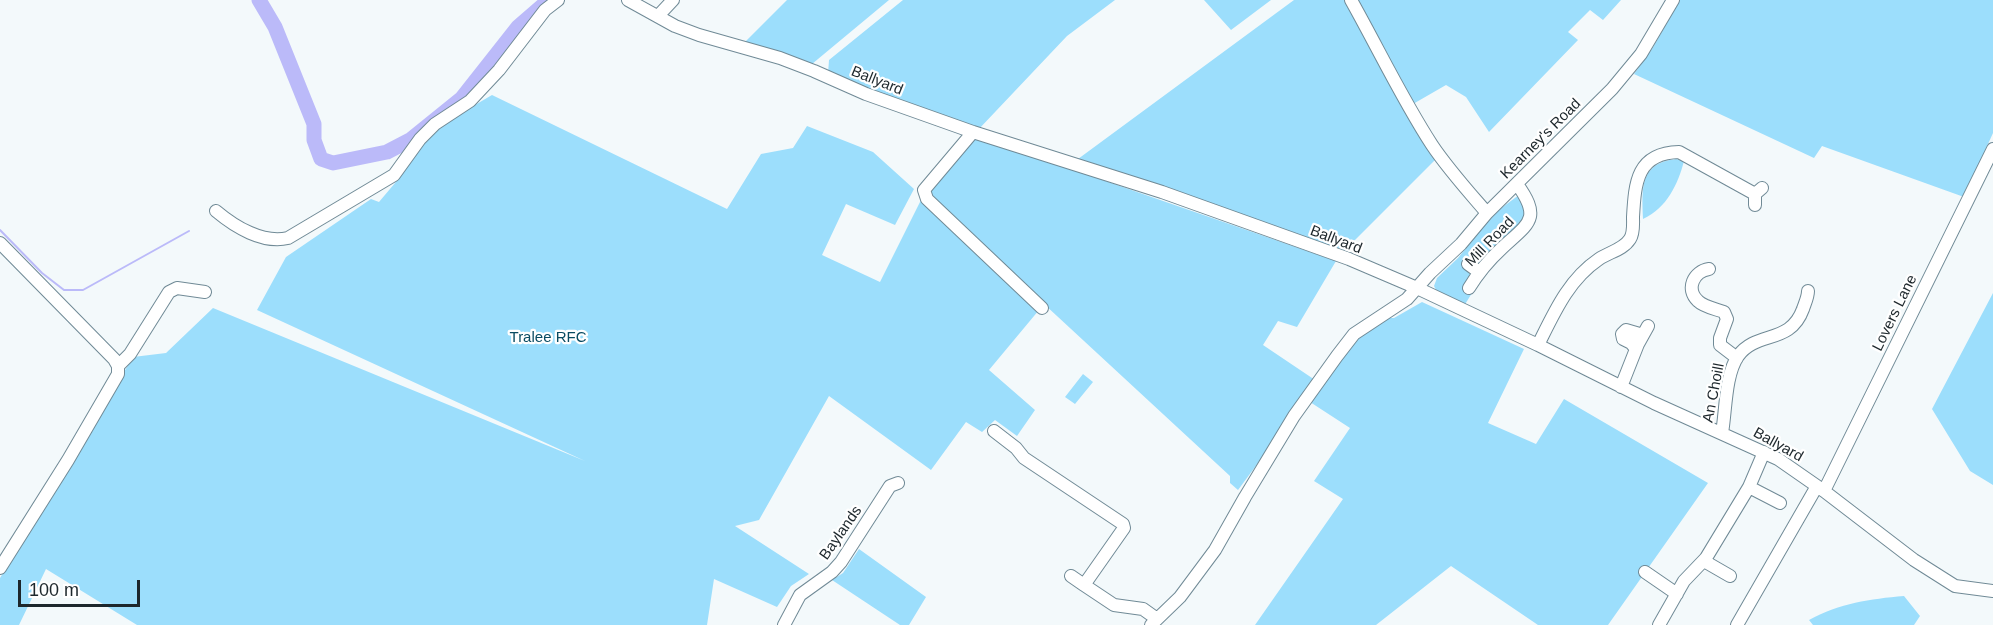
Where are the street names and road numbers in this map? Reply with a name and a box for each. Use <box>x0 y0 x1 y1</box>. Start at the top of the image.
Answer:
street label: Ballyard <box>849 63 905 99</box>
street label: Kearney's Road <box>1497 95 1585 183</box>
street label: Mill Road <box>1462 213 1518 271</box>
street label: Ballyard <box>1307 222 1365 258</box>
street label: Lovers Lane <box>1869 272 1921 354</box>
street label: An Choill <box>1699 362 1729 424</box>
street label: Ballyard <box>1750 424 1806 466</box>
street label: Baylands <box>816 503 866 563</box>

